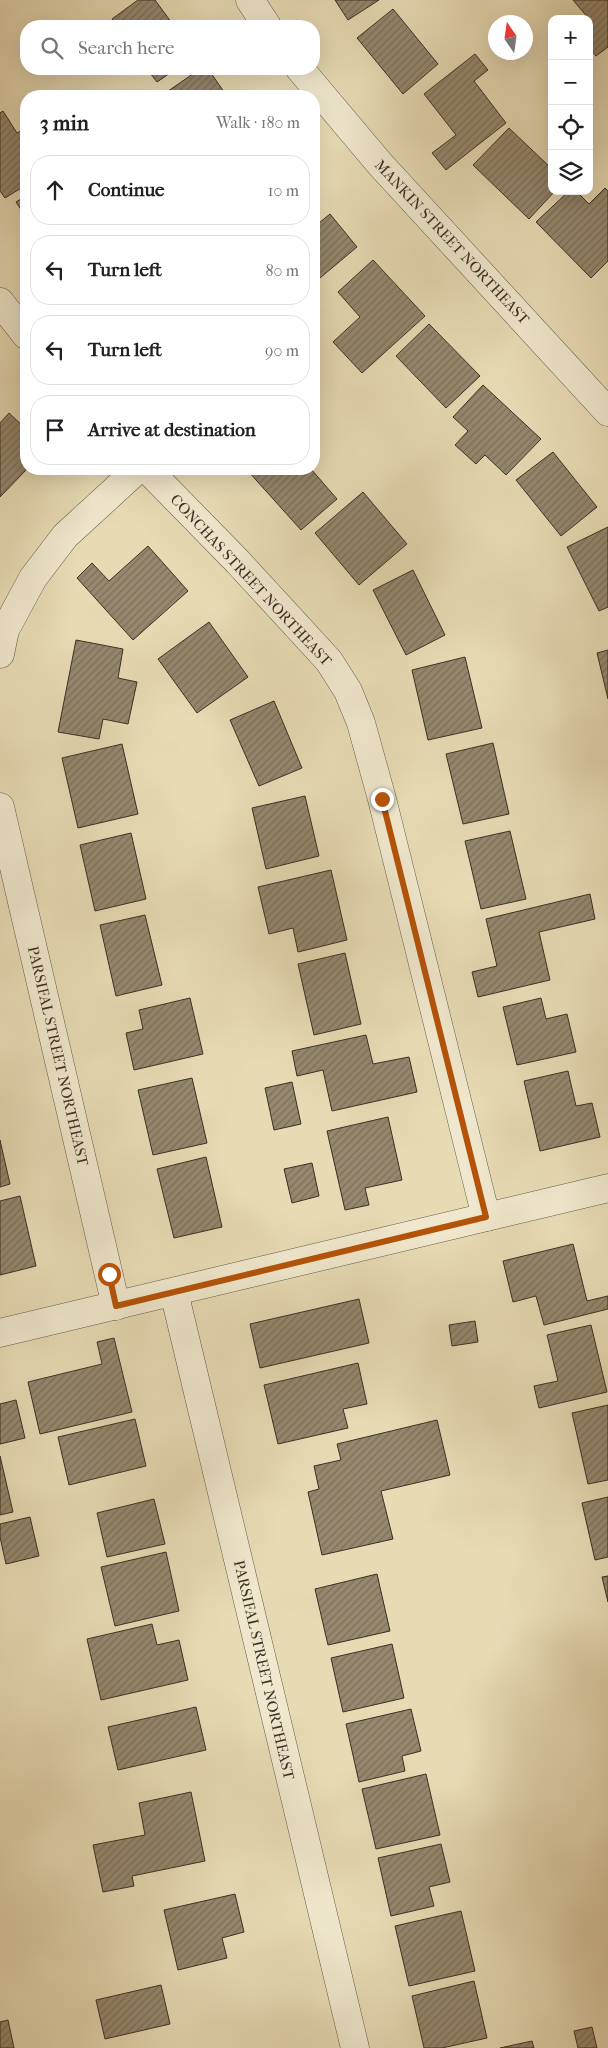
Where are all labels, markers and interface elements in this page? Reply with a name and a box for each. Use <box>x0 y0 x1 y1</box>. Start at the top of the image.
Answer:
north arrow <box>488 15 533 60</box>
map controls <box>548 15 593 195</box>
button: + <box>548 15 593 60</box>
search box <box>20 20 320 75</box>
icon: search <box>38 34 66 62</box>
text: Search here <box>78 37 174 59</box>
button: − <box>548 60 593 105</box>
button: locate <box>548 105 593 150</box>
text: 3 min <box>40 111 89 135</box>
text: Walk · 180 m <box>216 113 300 132</box>
button: layers <box>548 150 593 195</box>
street label: MANKIN STREET NORTHEAST <box>371 156 534 329</box>
icon: ahead <box>41 176 69 204</box>
text: Continue <box>88 179 164 201</box>
text: 10 m <box>268 181 299 200</box>
icon: left <box>41 256 69 284</box>
text: Turn left <box>88 259 162 281</box>
text: 80 m <box>265 261 299 280</box>
icon: left <box>41 336 69 364</box>
text: Turn left <box>88 339 162 361</box>
text: 90 m <box>265 341 299 360</box>
icon: arrive <box>41 416 69 444</box>
text: Arrive at destination <box>88 419 256 441</box>
street label: CONCHAS STREET NORTHEAST <box>167 490 336 670</box>
route end <box>371 788 394 811</box>
street label: PARSIFAL STREET NORTHEAST <box>24 944 92 1168</box>
route start <box>98 1263 121 1286</box>
street label: PARSIFAL STREET NORTHEAST <box>230 1558 298 1782</box>

